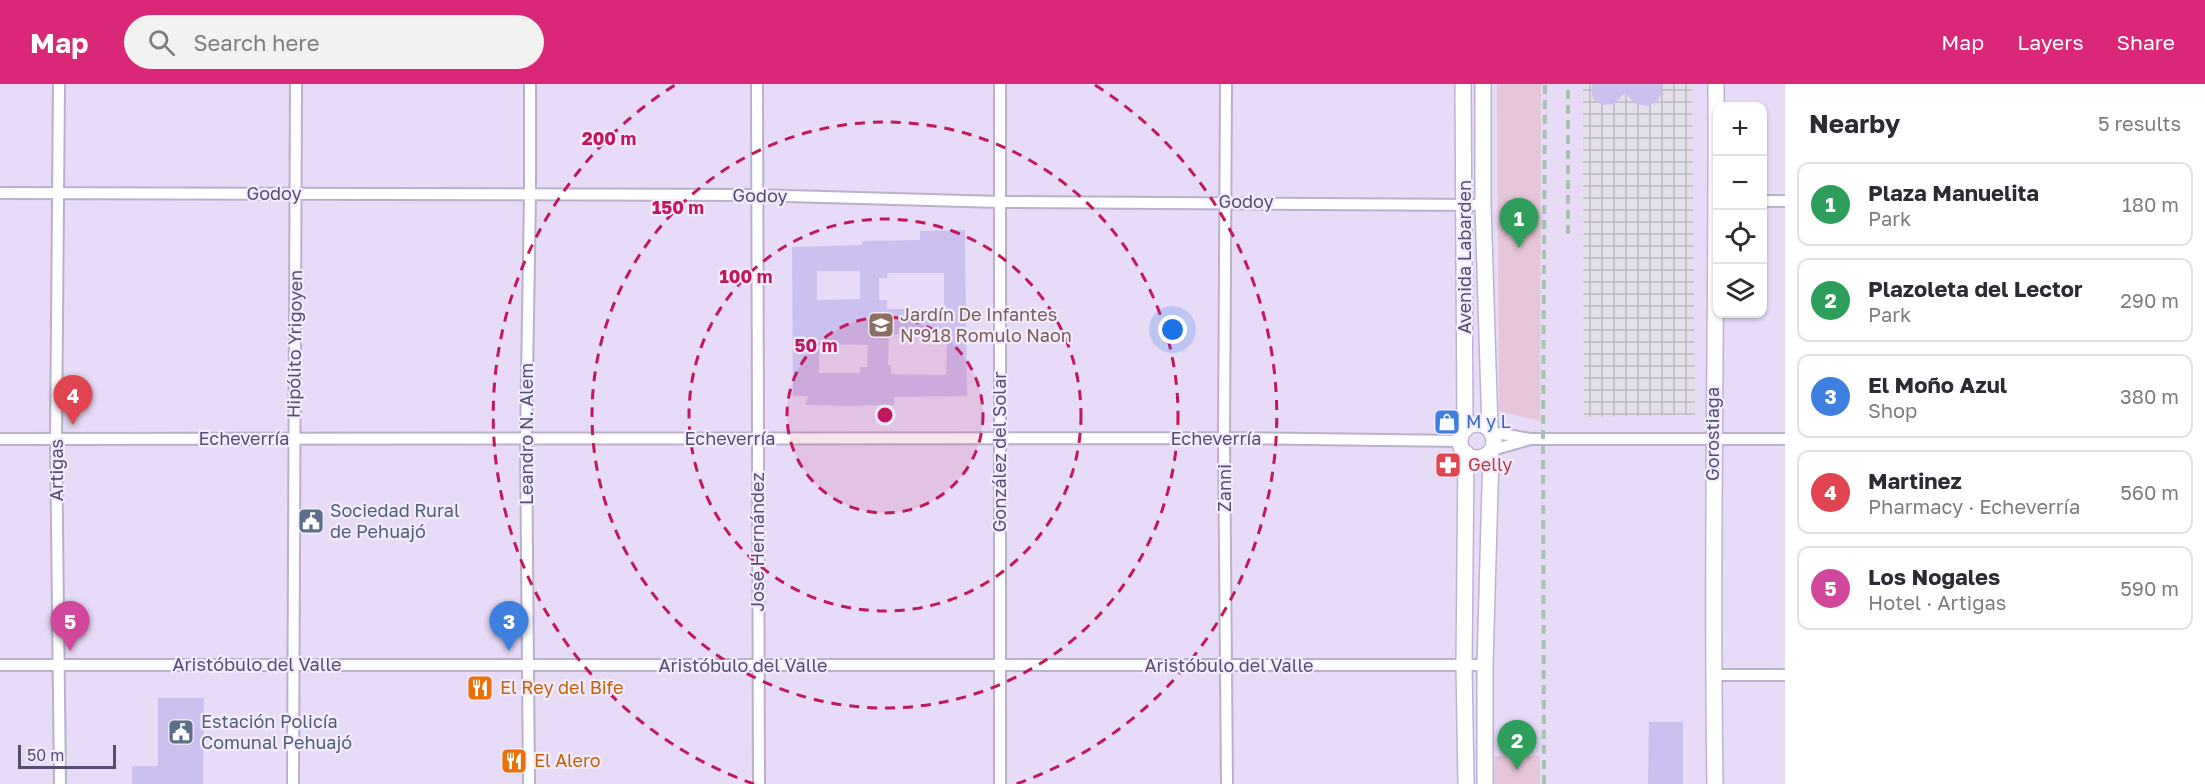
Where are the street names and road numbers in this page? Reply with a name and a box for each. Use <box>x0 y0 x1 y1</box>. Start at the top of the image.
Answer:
street label: Avenida Labarden <box>1453 180 1475 334</box>
street label: Godoy <box>246 182 302 204</box>
street label: Godoy <box>732 184 788 206</box>
street label: Godoy <box>1218 190 1274 212</box>
street label: Hipólito Yrigoyen <box>282 270 306 418</box>
street label: Leandro N. Alem <box>515 363 537 505</box>
street label: González del Solar <box>988 372 1010 532</box>
street label: Gorostiaga <box>1701 387 1723 481</box>
street label: Echeverría <box>199 427 289 449</box>
street label: Echeverría <box>685 427 775 449</box>
street label: Echeverría <box>1171 427 1261 449</box>
street label: Artigas <box>45 439 67 501</box>
street label: Zanni <box>1213 464 1235 512</box>
street label: José Hernández <box>746 472 768 612</box>
street label: Aristóbulo del Valle <box>173 653 341 675</box>
street label: Aristóbulo del Valle <box>659 654 827 676</box>
street label: Aristóbulo del Valle <box>1145 654 1313 676</box>

